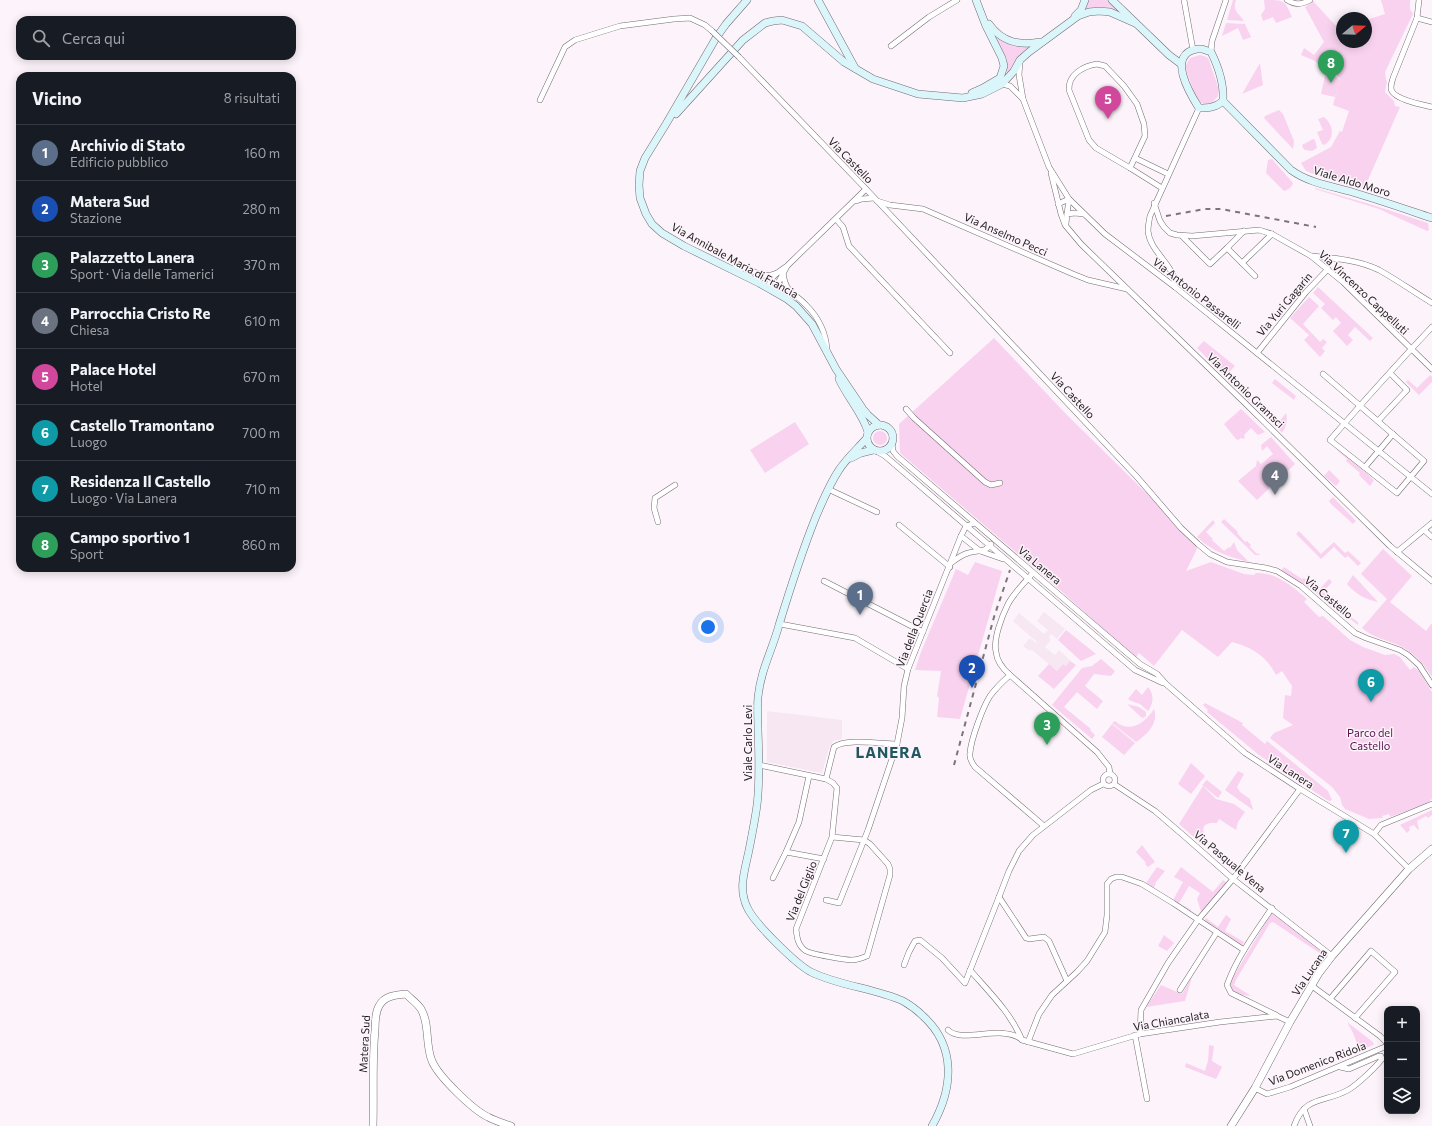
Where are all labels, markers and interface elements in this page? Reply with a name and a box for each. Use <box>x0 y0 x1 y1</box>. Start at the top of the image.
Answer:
north arrow <box>1336 12 1372 48</box>
search box <box>16 16 296 60</box>
icon: search <box>30 27 52 49</box>
text: Cerca qui <box>62 29 125 47</box>
pin: 8 <box>1318 50 1344 83</box>
pin: 5 <box>1095 86 1121 119</box>
text: Vicino <box>32 88 82 109</box>
text: 8 risultati <box>224 90 280 106</box>
street label: Via Castello <box>826 134 876 186</box>
text: Archivio di Stato <box>70 136 185 154</box>
text: 1 <box>42 145 48 161</box>
text: 160 m <box>244 145 280 161</box>
text: Edificio pubblico <box>70 154 168 170</box>
street label: Viale Aldo Moro <box>1312 163 1393 199</box>
text: Matera Sud <box>70 192 150 210</box>
text: 2 <box>41 201 49 217</box>
text: 280 m <box>243 201 280 217</box>
text: Stazione <box>70 210 122 226</box>
street label: Via Anselmo Pecci <box>962 210 1050 258</box>
street label: Via Annibale Maria di Francia <box>669 220 801 300</box>
street label: Via Vincenzo Cappelluti <box>1316 247 1412 337</box>
text: Palazzetto Lanera <box>70 248 194 266</box>
street label: Via Antonio Passarelli <box>1151 255 1244 331</box>
text: 3 <box>41 257 49 273</box>
text: 370 m <box>243 257 280 273</box>
text: Sport · Via delle Tamerici <box>70 266 214 282</box>
street label: Via Yuri Gagarin <box>1254 269 1314 339</box>
text: Parrocchia Cristo Re <box>70 304 210 322</box>
text: 4 <box>41 313 49 329</box>
text: 610 m <box>244 313 280 329</box>
text: Chiesa <box>70 322 109 338</box>
street label: Via Antonio Gramsci <box>1205 350 1287 430</box>
text: Palace Hotel <box>70 360 156 378</box>
text: 5 <box>41 369 49 385</box>
text: 670 m <box>243 369 280 385</box>
street label: Via Castello <box>1048 369 1098 421</box>
text: Hotel <box>70 378 103 394</box>
text: Castello Tramontano <box>70 416 215 434</box>
text: 6 <box>41 425 49 441</box>
text: 700 m <box>242 425 280 441</box>
text: Luogo <box>70 434 107 450</box>
pin: 4 <box>1262 462 1288 495</box>
text: Residenza Il Castello <box>70 472 211 490</box>
text: 7 <box>41 481 49 497</box>
text: 710 m <box>245 481 280 497</box>
text: Luogo · Via Lanera <box>70 490 177 506</box>
text: Campo sportivo 1 <box>70 528 190 546</box>
text: 8 <box>41 537 49 553</box>
text: 860 m <box>242 537 280 553</box>
street label: Via Lanera <box>1016 543 1064 587</box>
text: Sport <box>70 546 104 562</box>
street label: Via Castello <box>1302 573 1356 621</box>
pin: 1 <box>847 582 873 615</box>
street label: Via della Quercia <box>893 587 935 669</box>
your location <box>698 617 718 637</box>
pin: 2 <box>959 655 985 688</box>
pin: 6 <box>1358 669 1384 702</box>
street label: Viale Carlo Levi <box>741 705 754 781</box>
pin: 3 <box>1034 712 1060 745</box>
park label: Parco del Castello <box>1347 726 1393 752</box>
district label: LANERA <box>856 743 922 761</box>
street label: Via Lanera <box>1265 751 1317 791</box>
pin: 7 <box>1333 820 1359 853</box>
street label: Via Pasquale Vena <box>1192 827 1268 895</box>
street label: Via del Giglio <box>783 858 819 923</box>
street label: Via Lucana <box>1289 946 1329 998</box>
map controls <box>1384 1006 1420 1114</box>
button: + <box>1384 1006 1420 1042</box>
street label: Via Chiancalata <box>1132 1007 1210 1033</box>
street label: Matera Sud <box>356 1015 372 1073</box>
street label: Via Domenico Ridola <box>1266 1038 1368 1088</box>
button: − <box>1384 1042 1420 1078</box>
button: layers <box>1384 1078 1420 1114</box>

